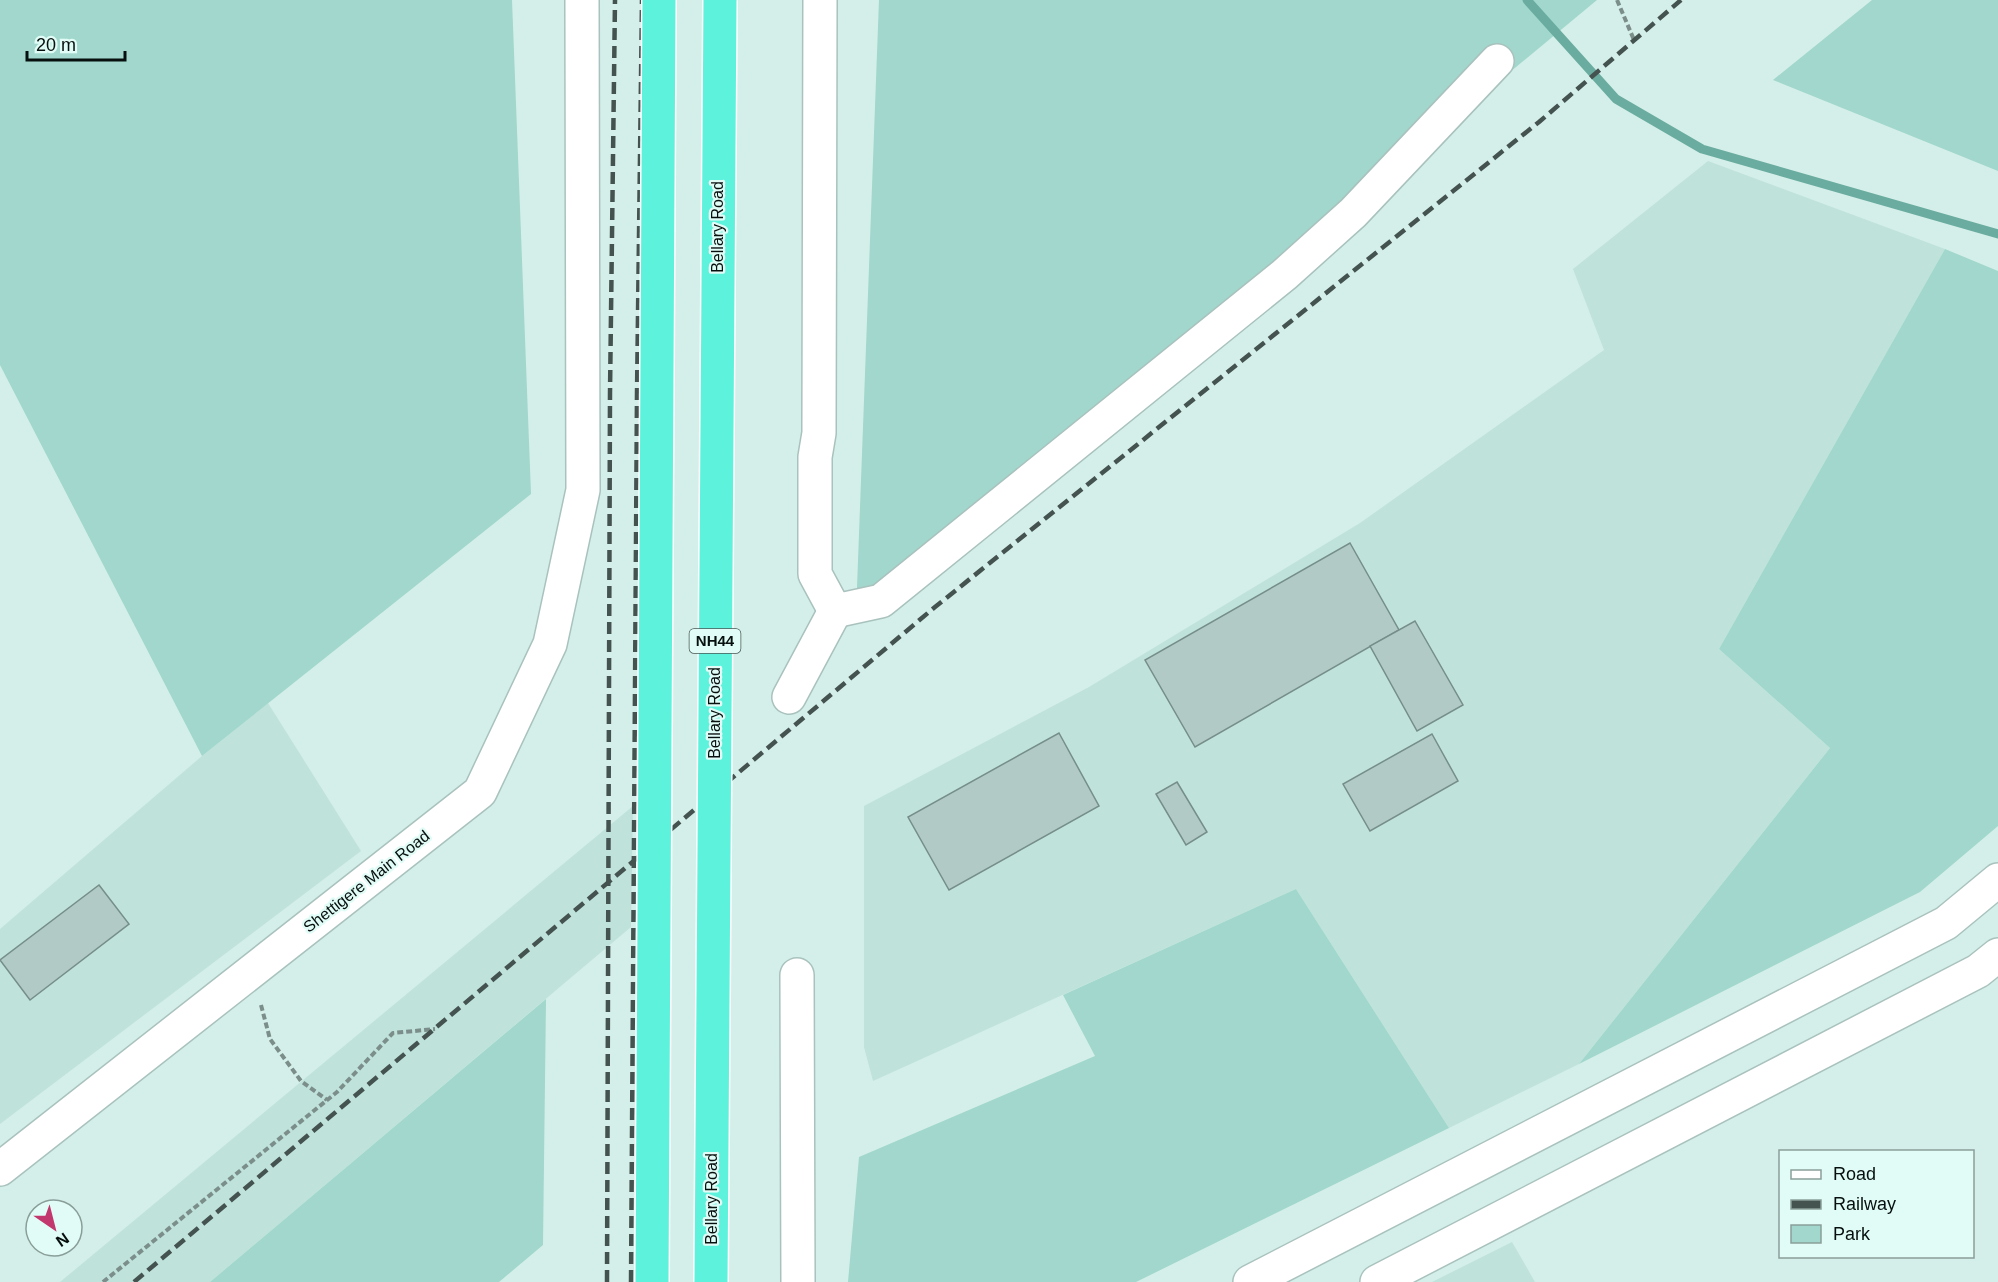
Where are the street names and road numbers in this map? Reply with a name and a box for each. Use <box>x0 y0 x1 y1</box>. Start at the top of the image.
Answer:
street label: Bellary Road <box>709 181 726 273</box>
road number: NH44 <box>690 629 740 653</box>
street label: Bellary Road <box>706 667 723 759</box>
street label: Shettigere Main Road <box>300 827 433 936</box>
street label: Bellary Road <box>703 1153 720 1245</box>

